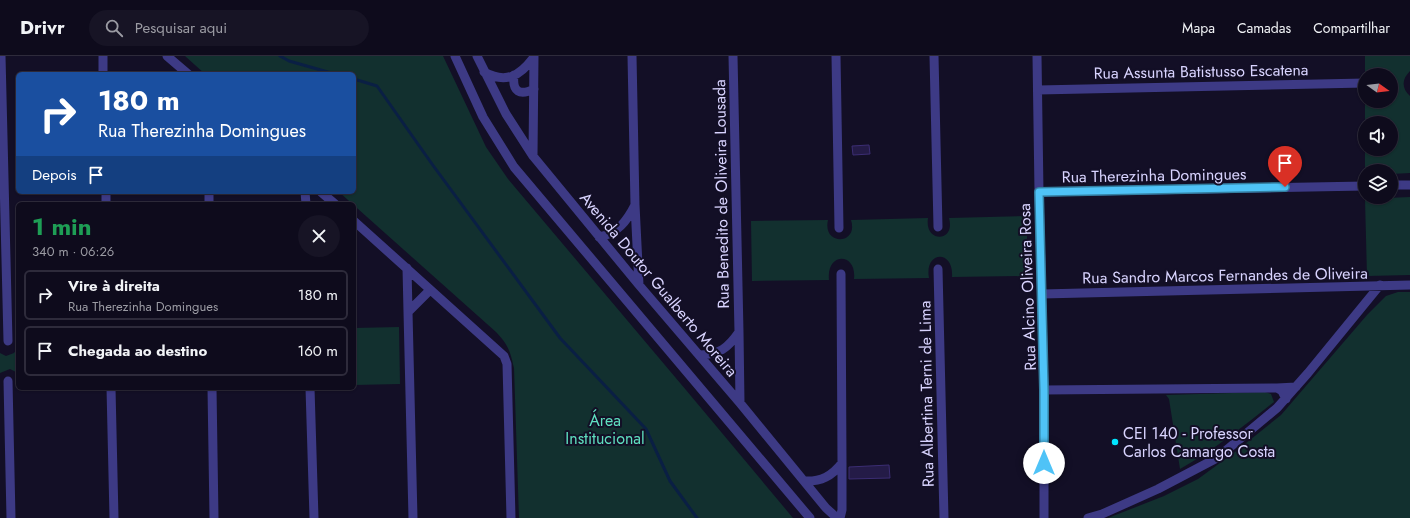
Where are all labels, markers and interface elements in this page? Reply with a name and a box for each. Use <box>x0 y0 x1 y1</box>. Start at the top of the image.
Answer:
search box <box>89 10 369 46</box>
text: Drivr <box>20 14 65 41</box>
icon: search <box>103 17 125 39</box>
text: Pesquisar aqui <box>135 17 227 39</box>
text: Mapa <box>1182 18 1215 38</box>
text: Camadas <box>1237 18 1291 38</box>
text: Compartilhar <box>1313 18 1390 38</box>
street label: Rua Assunta Batistusso Escatena <box>1093 58 1309 85</box>
north arrow <box>1358 68 1398 108</box>
map controls <box>1358 68 1398 204</box>
street label: Rua Benedito de Oliveira Lousada <box>708 79 735 309</box>
text: 180 m <box>98 80 180 121</box>
icon: right <box>32 88 84 140</box>
button: sound <box>1358 116 1398 156</box>
text: Rua Therezinha Domingues <box>98 118 306 144</box>
pin <box>1268 146 1302 187</box>
icon: arrive <box>1274 152 1296 174</box>
street label: Rua Therezinha Domingues <box>1061 162 1247 189</box>
text: Depois <box>32 164 77 186</box>
icon: arrive <box>85 164 107 186</box>
button: layers <box>1358 164 1398 204</box>
street label: Avenida Doutor Gualberto Moreira <box>574 187 743 382</box>
street label: Rua Alcino Oliveira Rosa <box>1013 203 1042 371</box>
text: 1 min <box>32 209 92 244</box>
button: close <box>298 215 340 257</box>
text: 340 m · 06:26 <box>32 242 114 261</box>
street label: Rua Sandro Marcos Fernandes de Oliveira <box>1082 262 1368 289</box>
text: Vire à direita <box>68 275 160 297</box>
icon: right <box>34 284 56 306</box>
text: 180 m <box>298 284 338 306</box>
text: Rua Therezinha Domingues <box>68 297 218 316</box>
street label: Rua Albertina Terni de Lima <box>913 301 940 487</box>
icon: arrive <box>34 340 56 362</box>
text: Chegada ao destino <box>68 340 207 362</box>
text: 160 m <box>297 340 338 362</box>
park label: Área Institucional <box>565 409 645 450</box>
place label: CEI 140 - Professor Carlos Camargo Costa <box>1123 422 1275 463</box>
marker: CEI 140 - Professor Carlos Camargo Costa <box>1110 437 1120 447</box>
position arrow <box>1023 442 1065 484</box>

